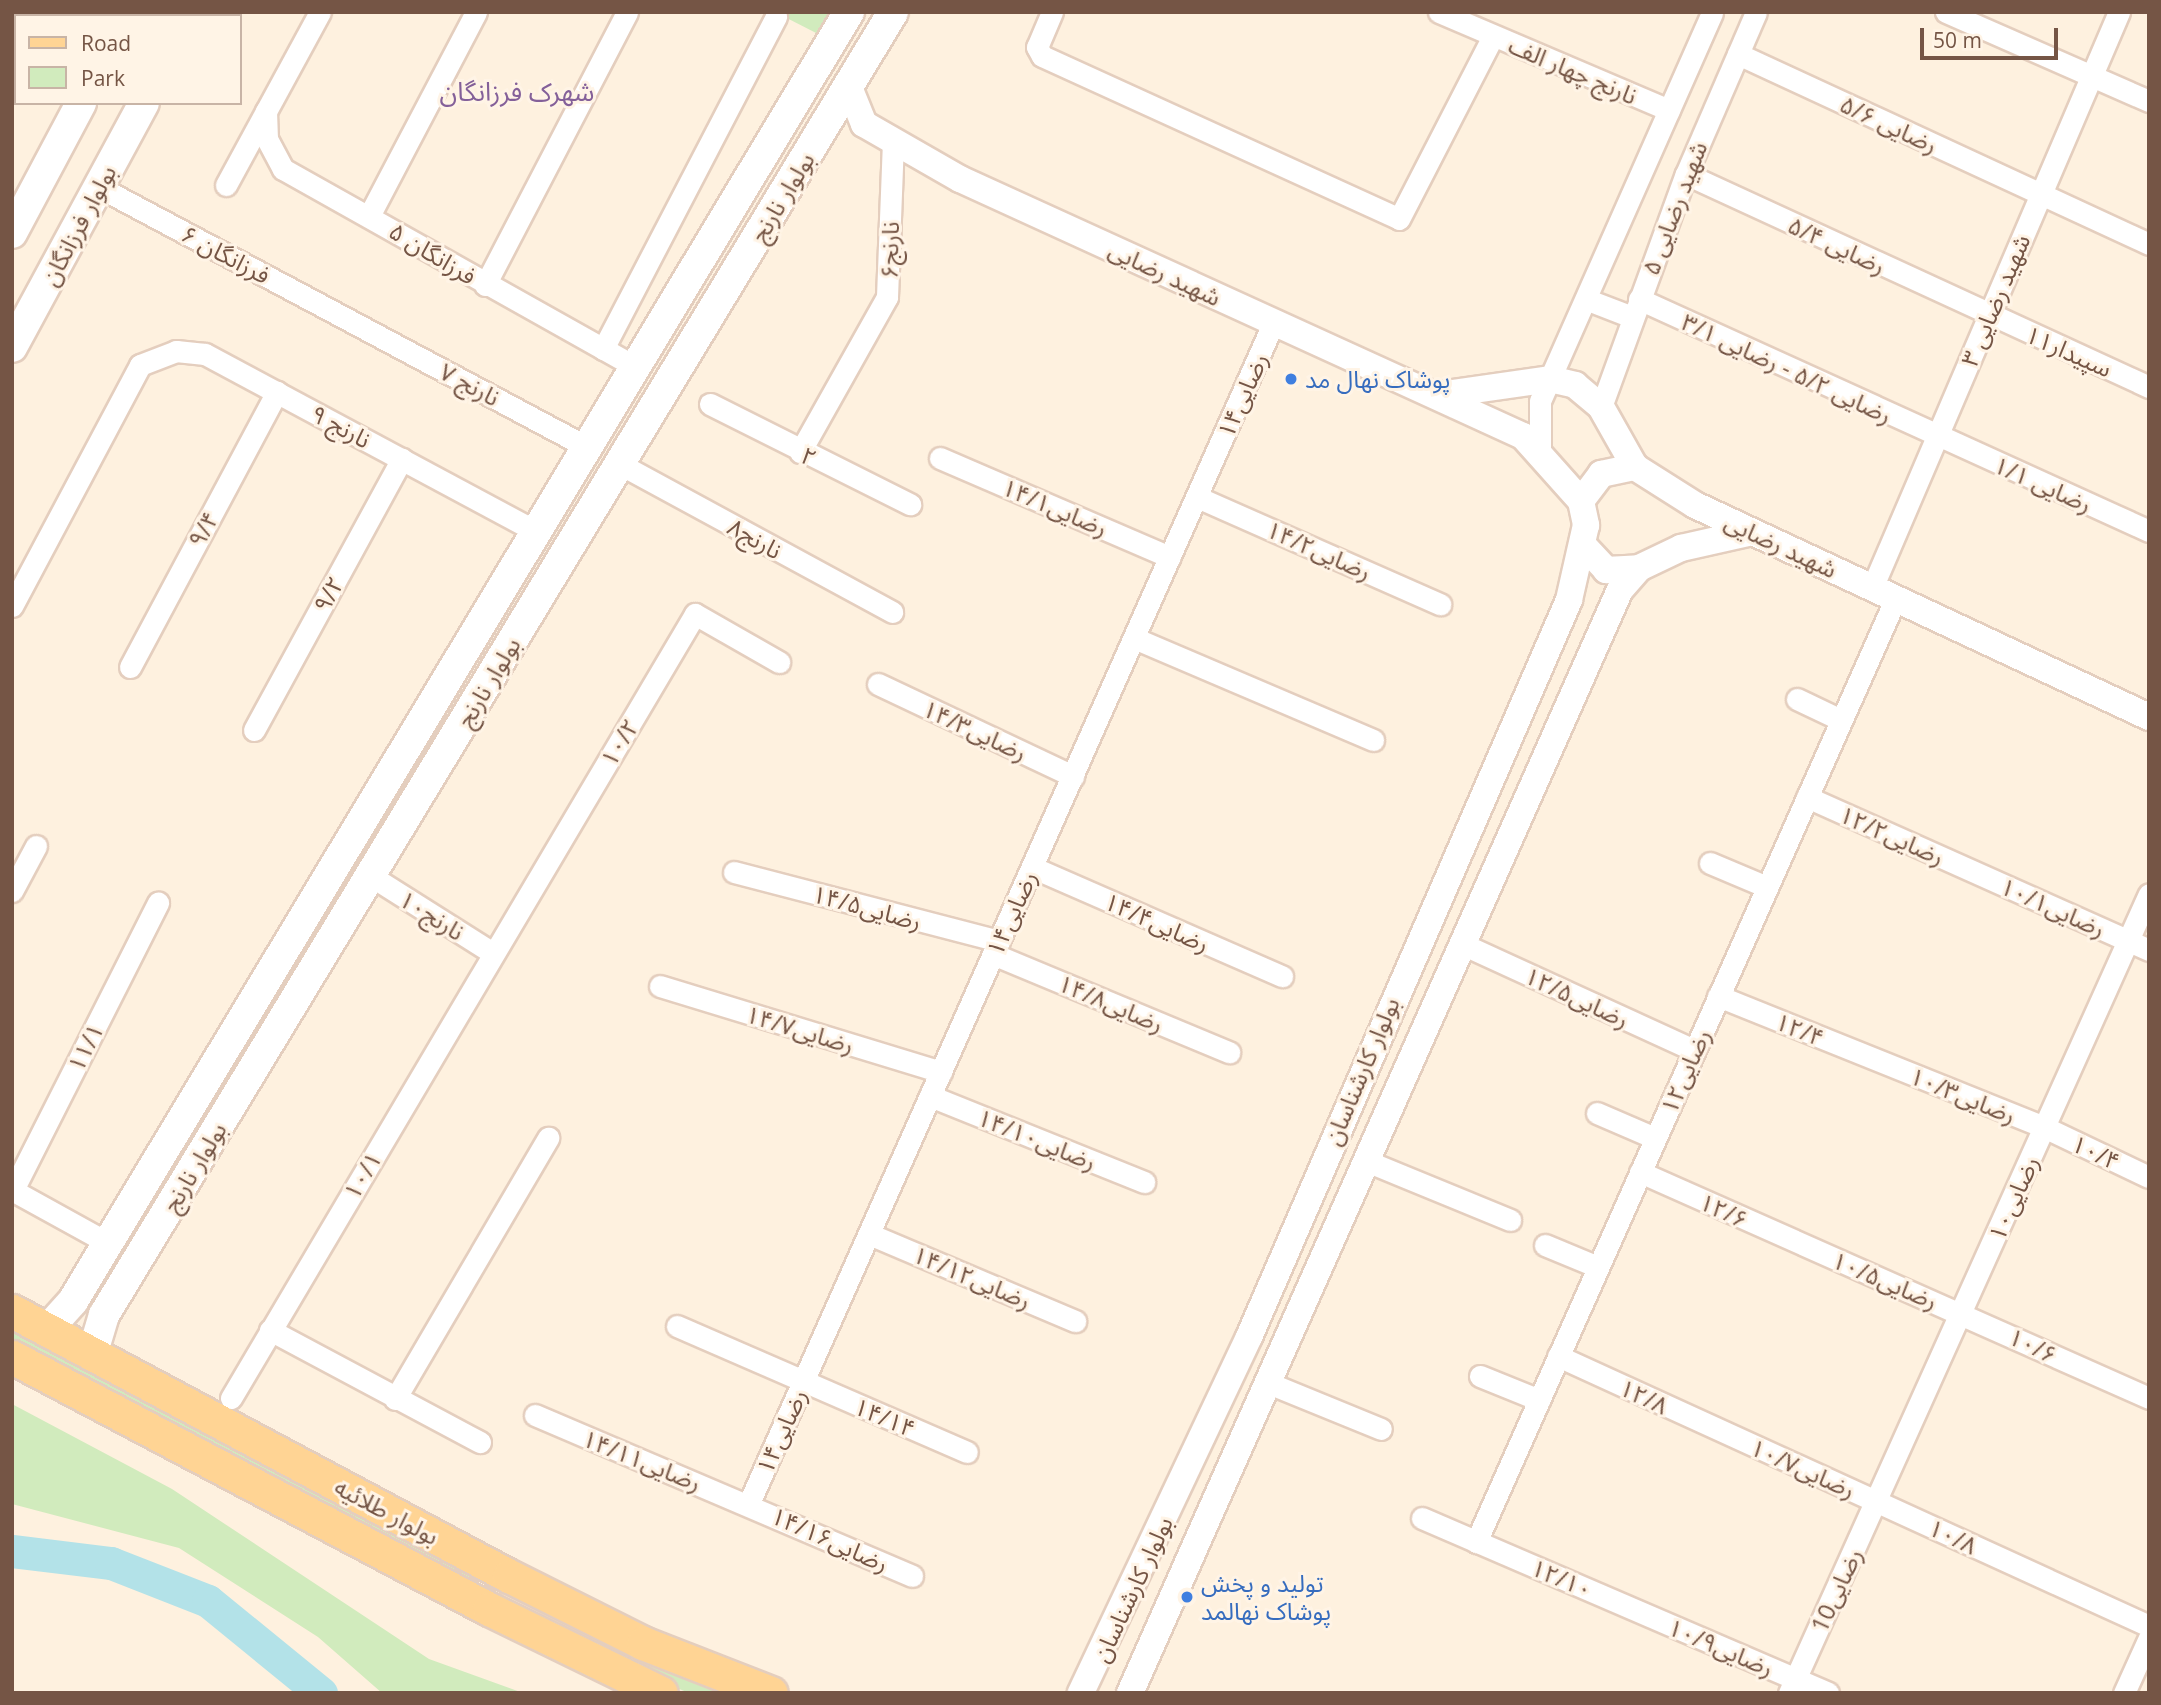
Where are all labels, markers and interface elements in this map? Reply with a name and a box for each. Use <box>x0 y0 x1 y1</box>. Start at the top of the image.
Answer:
legend <box>14 14 242 105</box>
scale bar <box>1923 14 2061 58</box>
text: 50 m <box>1933 26 1982 54</box>
text: Road <box>81 29 131 57</box>
street label: نارنج چهار الف <box>1505 30 1641 110</box>
text: Park <box>81 64 125 92</box>
district label: شهرک فرزانگان <box>440 76 594 108</box>
street label: رضایی ۵/۶ <box>1836 89 1942 159</box>
street label: شهید رضایی ۵ <box>1635 137 1713 279</box>
street label: بولوار نارنج <box>744 147 820 247</box>
street label: بولوار فرزانگان <box>34 160 122 290</box>
street label: رضایی ۵/۴ <box>1784 210 1890 280</box>
street label: فرزانگان ۵ <box>384 216 482 290</box>
street label: فرزانگان ۶ <box>177 219 275 289</box>
street label: نارنج۶ <box>874 221 904 279</box>
street label: شهید رضایی ۳ <box>1954 230 2036 370</box>
street label: شهید رضایی <box>1104 234 1226 312</box>
street label: رضایی ۵/۲ - رضایی ۳/۱ <box>1677 307 1897 429</box>
street label: سپیدار۱۱ <box>2021 319 2117 383</box>
street label: رضایی۱۴ <box>1211 348 1273 442</box>
street label: نارنج ۷ <box>435 356 505 412</box>
place label: پوشاک نهال مد <box>1305 365 1450 393</box>
marker: پوشاک نهال مد <box>1283 371 1299 387</box>
street label: نارنج ۹ <box>306 398 376 454</box>
street label: ۲ <box>797 440 821 472</box>
street label: رضایی ۱/۱ <box>1990 450 2096 518</box>
street label: ۱۴/۱رضایی <box>998 472 1112 542</box>
street label: ۹/۴ <box>182 506 224 552</box>
street label: شهید رضایی <box>1720 506 1842 584</box>
street label: نارنج۸ <box>723 512 787 564</box>
street label: رضایی۱۴/۲ <box>1262 514 1376 586</box>
street label: ۹/۲ <box>307 571 349 617</box>
street label: بولوار نارنج <box>450 632 526 732</box>
street label: رضایی۱۴/۳ <box>918 693 1032 767</box>
street label: ۱۰/۲ <box>594 713 644 771</box>
street label: رضایی۱۲/۲ <box>1835 799 1949 871</box>
street label: رضایی۱۴ <box>980 866 1042 960</box>
street label: رضایی۱۰/۱ <box>1996 871 2110 943</box>
street label: رضایی۱۴/۵ <box>809 879 925 935</box>
street label: نارنج۱۰ <box>394 884 470 946</box>
street label: رضایی۱۴/۴ <box>1100 886 1214 958</box>
street label: رضایی۱۲/۵ <box>1520 960 1634 1034</box>
street label: رضایی۱۴/۸ <box>1054 968 1168 1038</box>
street label: بولوار کارشناسان <box>1317 993 1405 1149</box>
street label: رضایی۱۴/۷ <box>742 999 858 1059</box>
street label: ۱۲/۴ <box>1771 1006 1829 1052</box>
street label: ۱۱/۱ <box>61 1018 109 1076</box>
street label: رضایی۱۲ <box>1654 1024 1716 1118</box>
street label: رضایی۱۰/۳ <box>1906 1061 2020 1129</box>
street label: رضایی۱۴/۱۰ <box>974 1102 1100 1176</box>
street label: بولوار نارنج <box>156 1117 232 1217</box>
street label: ۱۰/۴ <box>2067 1128 2125 1176</box>
street label: ۱۰/۱ <box>337 1146 387 1204</box>
street label: رضایی۱۰ <box>1982 1151 2044 1245</box>
street label: ۱۲/۶ <box>1695 1187 1753 1233</box>
street label: رضایی۱۴/۱۲ <box>909 1239 1035 1315</box>
street label: رضایی۱۰/۵ <box>1828 1245 1942 1315</box>
street label: ۱۰/۶ <box>2004 1321 2062 1369</box>
street label: ۱۲/۸ <box>1615 1372 1673 1420</box>
street label: رضایی۱۴ <box>750 1384 812 1478</box>
street label: ۱۴/۱۴ <box>850 1391 920 1443</box>
street label: رضایی۱۴/۱۱ <box>579 1423 705 1497</box>
street label: رضایی۱۰/۷ <box>1746 1432 1860 1504</box>
street label: بولوار طلائیه <box>330 1472 444 1550</box>
street label: رضایی۱۴/۱۶ <box>767 1500 893 1578</box>
street label: بولوار کارشناسان <box>1086 1512 1178 1666</box>
street label: ۱۰/۸ <box>1924 1512 1982 1560</box>
street label: رضایی10 <box>1804 1544 1868 1636</box>
street label: ۱۲/۱۰ <box>1527 1552 1597 1604</box>
place label: تولید و پخش پوشاک نهالمد <box>1201 1569 1331 1625</box>
marker: تولید و پخش پوشاک نهالمد <box>1179 1589 1195 1605</box>
street label: رضایی۱۰/۹ <box>1664 1612 1778 1682</box>

